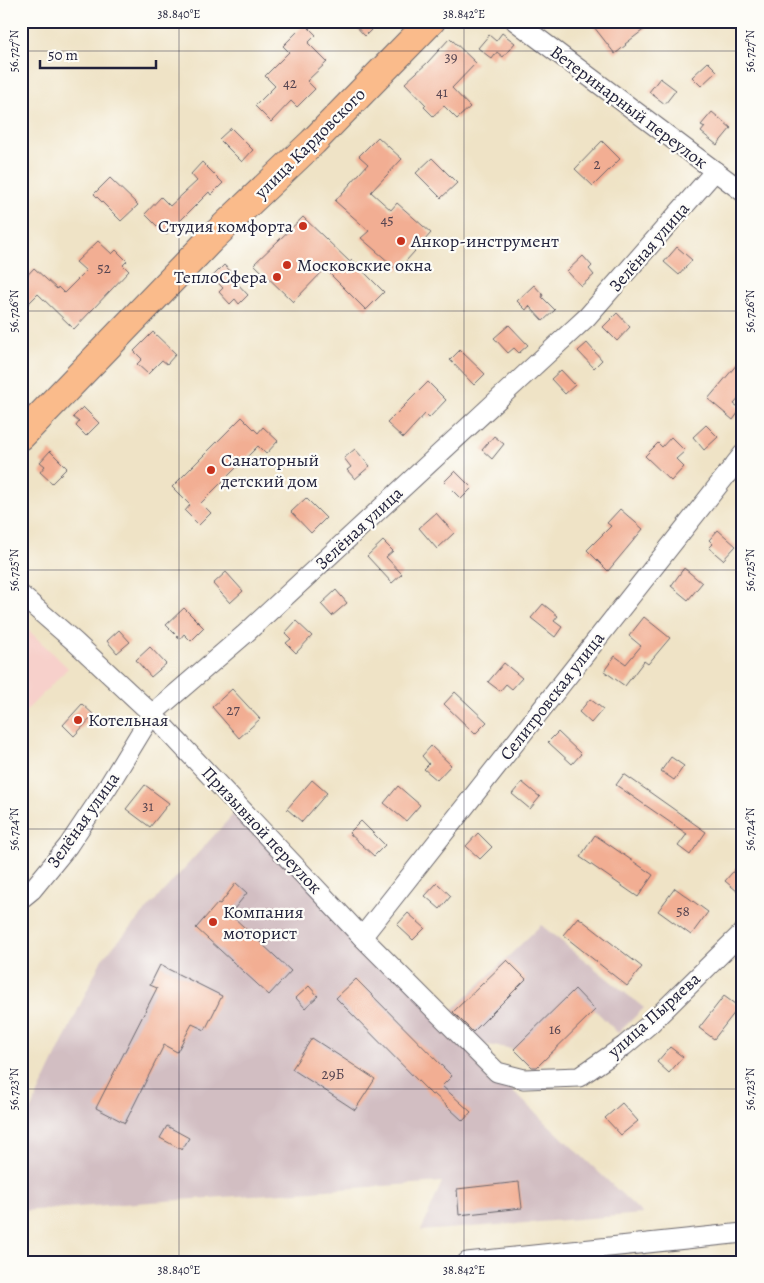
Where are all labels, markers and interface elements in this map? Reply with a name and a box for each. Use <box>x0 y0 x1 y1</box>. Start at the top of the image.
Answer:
text: 38.840°E <box>158 6 200 22</box>
text: 38.842°E <box>443 6 485 22</box>
text: 56.727°N <box>6 29 22 72</box>
text: 56.727°N <box>742 29 758 72</box>
scale bar <box>40 38 156 70</box>
street label: Ветеринарный переулок <box>545 40 713 174</box>
text: 50 m <box>48 45 78 65</box>
house number: 39 <box>444 47 458 67</box>
house number: 42 <box>283 73 297 93</box>
street label: улица Кардовского <box>249 82 371 204</box>
house number: 41 <box>436 82 448 102</box>
house number: 2 <box>593 154 601 174</box>
street label: Зелёная улица <box>603 196 695 297</box>
house number: 45 <box>380 210 394 230</box>
place label: Студия комфорта <box>158 214 294 238</box>
marker: Студия комфорта <box>297 220 309 232</box>
place label: Анкор-инструмент <box>410 229 559 253</box>
marker: Анкор-инструмент <box>395 235 407 247</box>
place label: Московские окна <box>297 253 433 277</box>
house number: 52 <box>97 258 111 278</box>
marker: Московские окна <box>281 259 293 271</box>
place label: ТеплоСфера <box>174 265 268 289</box>
marker: ТеплоСфера <box>271 271 283 283</box>
text: 56.726°N <box>6 289 22 332</box>
text: 56.726°N <box>742 289 758 332</box>
place label: Санаторный детский дом <box>220 448 319 493</box>
marker: Санаторный детский дом <box>205 464 217 476</box>
street label: Зелёная улица <box>310 481 409 575</box>
text: 56.725°N <box>6 548 22 591</box>
text: 56.725°N <box>742 548 758 591</box>
street label: Селитровская улица <box>494 626 610 765</box>
house number: 27 <box>226 700 240 720</box>
place label: Котельная <box>88 708 169 732</box>
marker: Котельная <box>72 714 84 726</box>
street label: Призывной переулок <box>196 761 328 899</box>
street label: Зелёная улица <box>41 767 125 873</box>
house number: 31 <box>142 796 154 816</box>
text: 56.724°N <box>6 807 22 850</box>
text: 56.724°N <box>742 807 758 850</box>
place label: Компания моторист <box>223 900 303 945</box>
house number: 58 <box>676 901 690 921</box>
marker: Компания моторист <box>207 916 219 928</box>
street label: улица Пыряева <box>602 966 706 1064</box>
house number: 16 <box>549 1019 561 1039</box>
house number: 29Б <box>322 1064 345 1084</box>
text: 56.723°N <box>6 1067 22 1110</box>
text: 56.723°N <box>742 1067 758 1110</box>
text: 38.840°E <box>158 1262 200 1278</box>
text: 38.842°E <box>443 1262 485 1278</box>

